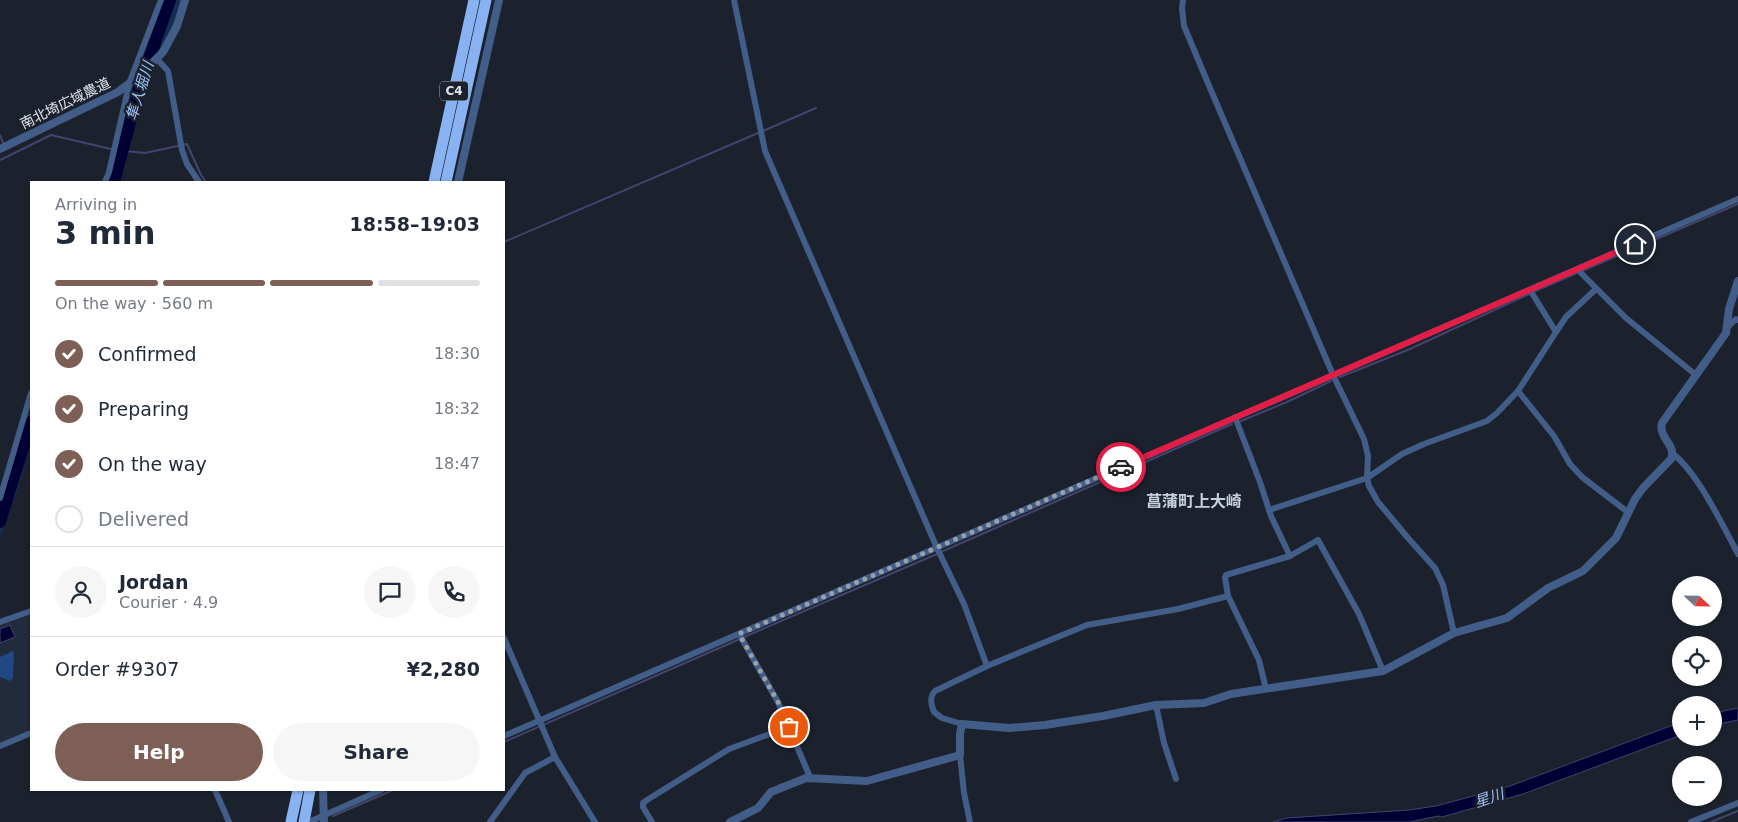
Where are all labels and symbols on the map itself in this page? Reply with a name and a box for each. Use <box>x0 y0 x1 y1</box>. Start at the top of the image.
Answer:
water label: 隼人堀川 <box>123 58 158 122</box>
street label: 南北埼広域農道 <box>17 74 113 132</box>
road number: C4 <box>440 82 468 100</box>
pin <box>1614 223 1656 265</box>
courier <box>1096 442 1146 492</box>
district label: 菖蒲町上大崎 <box>1146 492 1242 511</box>
north arrow <box>1672 576 1722 626</box>
pin <box>768 706 810 748</box>
water label: 星川 <box>1472 784 1508 811</box>

